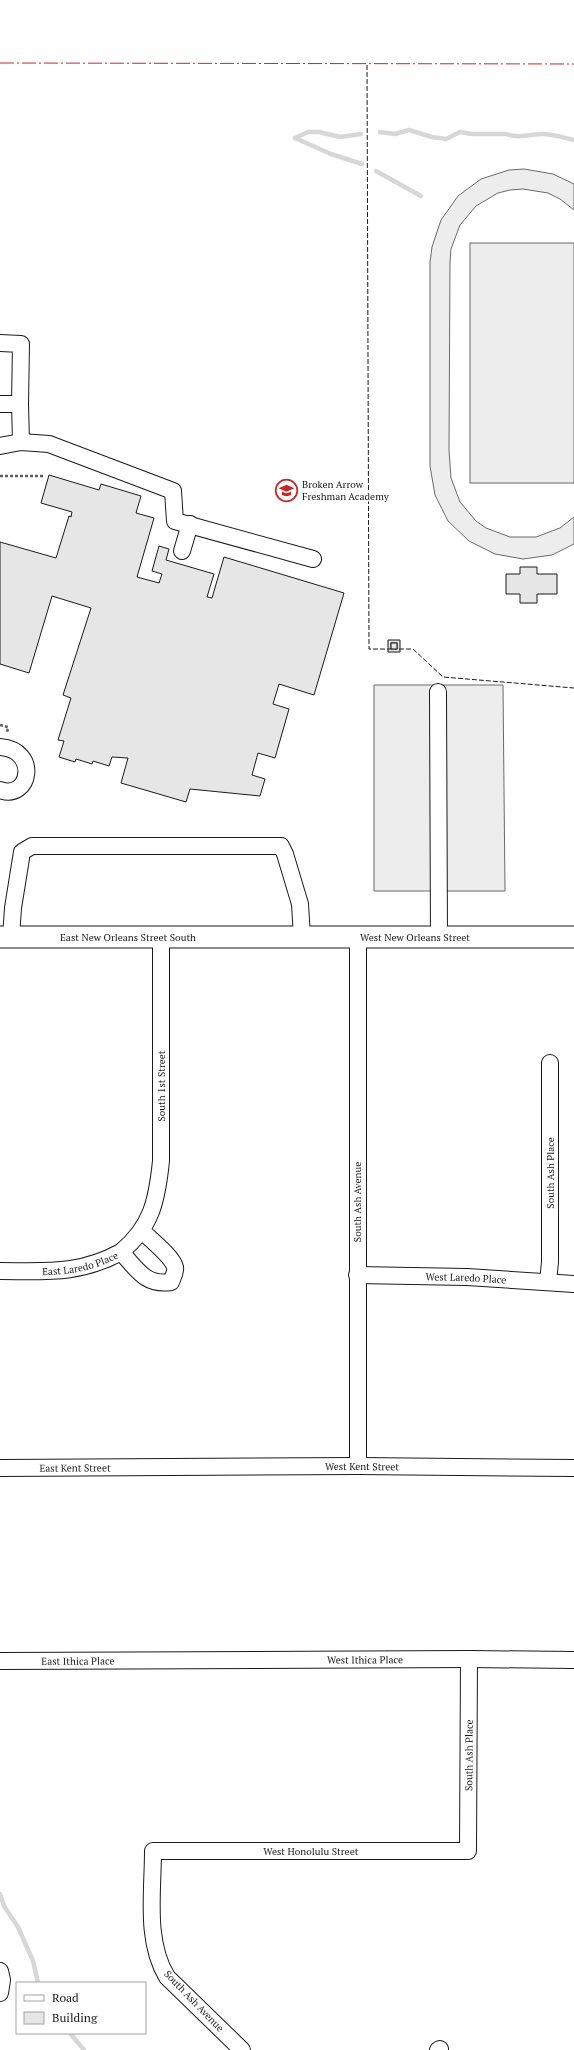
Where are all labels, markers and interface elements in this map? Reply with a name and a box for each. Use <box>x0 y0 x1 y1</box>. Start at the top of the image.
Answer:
school or university icon: Broken Arrow Freshman Academy <box>274 477 300 503</box>
place label: Broken Arrow Freshman Academy <box>302 478 390 503</box>
street label: East New Orleans Street South <box>60 931 196 944</box>
street label: West New Orleans Street <box>360 931 470 944</box>
street label: South 1st Street <box>155 1050 168 1122</box>
street label: South Ash Place <box>544 1137 557 1209</box>
street label: South Ash Avenue <box>351 1162 364 1242</box>
street label: East Laredo Place <box>42 1248 120 1278</box>
street label: West Laredo Place <box>425 1270 507 1286</box>
street label: West Kent Street <box>325 1459 399 1473</box>
street label: East Kent Street <box>39 1461 111 1474</box>
street label: West Ithica Place <box>327 1653 403 1666</box>
street label: East Ithica Place <box>41 1654 115 1667</box>
street label: South Ash Place <box>462 1719 475 1791</box>
street label: West Honolulu Street <box>263 1845 359 1858</box>
street label: South Ash Avenue <box>161 1968 227 2034</box>
legend <box>16 1982 146 2034</box>
text: Road <box>52 1990 79 2005</box>
text: Building <box>52 2010 98 2025</box>

